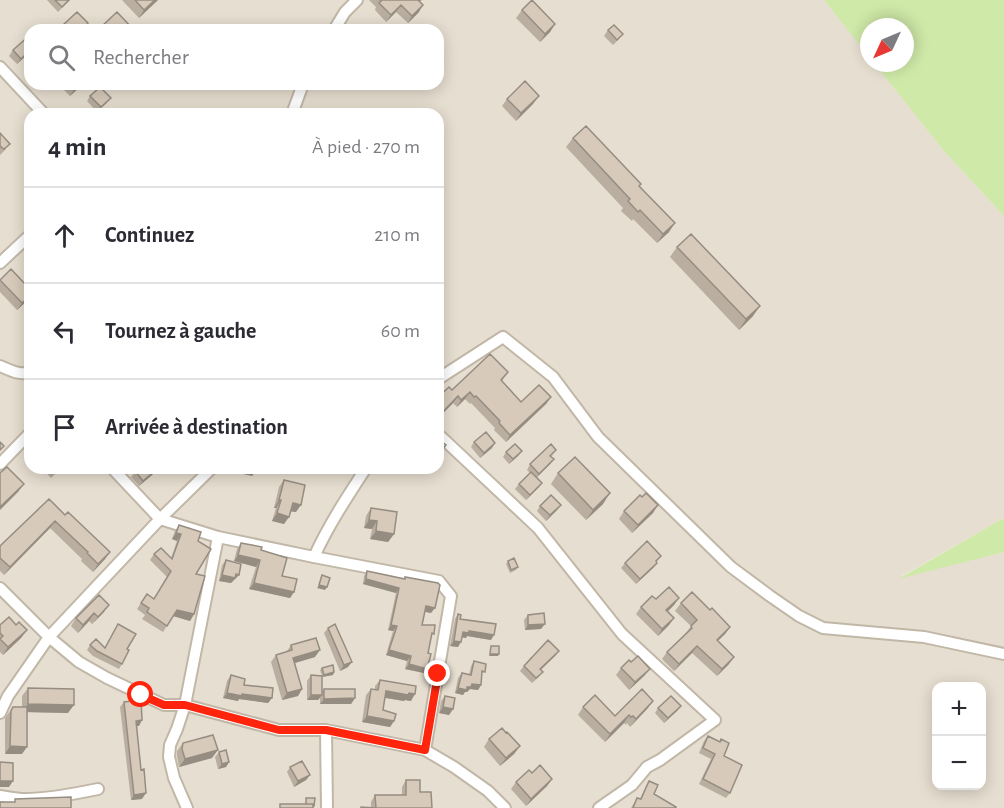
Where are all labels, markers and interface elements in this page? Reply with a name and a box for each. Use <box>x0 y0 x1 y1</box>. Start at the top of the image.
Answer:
north arrow <box>860 18 914 72</box>
search box <box>24 24 444 90</box>
icon: search <box>45 41 78 74</box>
text: Rechercher <box>93 46 189 68</box>
text: 4 min <box>48 134 107 160</box>
text: À pied · 270 m <box>312 137 420 157</box>
icon: ahead <box>48 219 81 252</box>
text: Continuez <box>105 224 194 246</box>
text: 210 m <box>374 225 420 245</box>
icon: left <box>48 315 81 348</box>
text: Tournez à gauche <box>105 320 256 342</box>
text: 60 m <box>381 321 420 341</box>
icon: arrive <box>48 411 81 444</box>
text: Arrivée à destination <box>105 416 288 438</box>
route end <box>424 660 450 686</box>
route start <box>127 681 153 707</box>
map controls <box>932 682 986 790</box>
button: + <box>932 682 986 736</box>
button: − <box>932 736 986 790</box>

